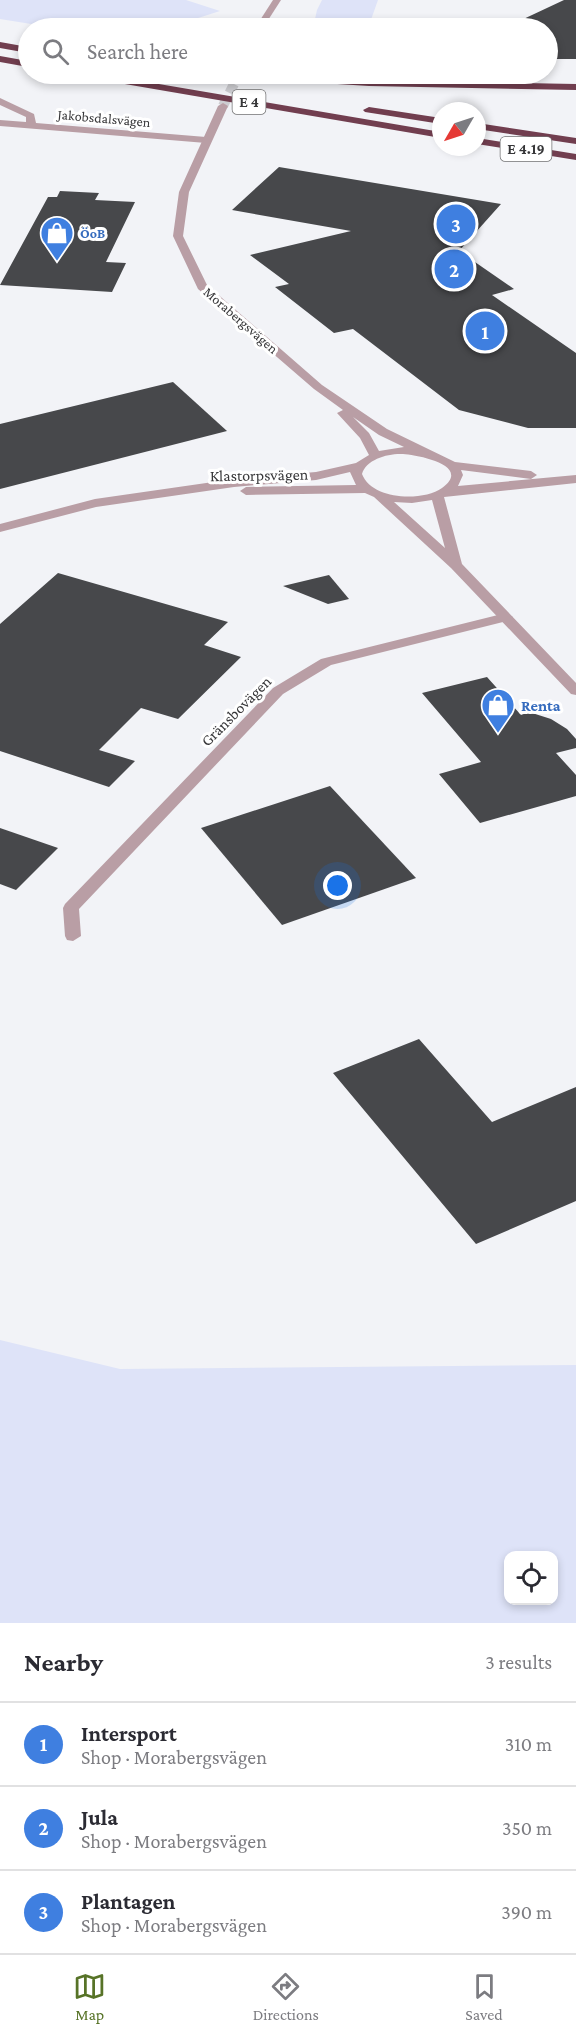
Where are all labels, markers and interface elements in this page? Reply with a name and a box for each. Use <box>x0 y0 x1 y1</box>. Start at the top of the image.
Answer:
search box <box>18 18 558 84</box>
icon: search <box>39 35 72 68</box>
text: Search here <box>87 39 188 64</box>
road number: E 4 <box>232 90 266 114</box>
north arrow <box>432 102 486 156</box>
street label: Jakobsdalsvägen <box>55 106 152 130</box>
road number: E 4.19 <box>500 137 552 161</box>
pin: 3 <box>436 202 476 246</box>
shop icon: ÖoB <box>39 215 75 262</box>
place label: ÖoB <box>80 225 105 241</box>
pin: 2 <box>434 246 474 292</box>
street label: Morabergsvägen <box>201 283 282 357</box>
pin: 1 <box>466 308 504 354</box>
street label: Klastorpsvägen <box>210 466 309 485</box>
street label: Gränsbovägen <box>198 672 275 750</box>
shop icon: Renta <box>480 687 516 734</box>
place label: Renta <box>521 697 561 714</box>
your location <box>323 871 352 900</box>
map controls <box>504 1551 558 1605</box>
button: locate <box>504 1551 558 1605</box>
text: Nearby <box>24 1648 103 1677</box>
text: 3 results <box>485 1651 552 1673</box>
text: Intersport <box>81 1721 177 1746</box>
text: 1 <box>40 1733 47 1755</box>
text: 310 m <box>505 1733 552 1755</box>
text: Shop · Morabergsvägen <box>81 1746 267 1768</box>
text: Jula <box>81 1805 118 1830</box>
text: 2 <box>38 1817 49 1839</box>
text: 350 m <box>502 1817 552 1839</box>
text: Shop · Morabergsvägen <box>81 1830 267 1852</box>
text: Plantagen <box>81 1889 175 1914</box>
text: 3 <box>39 1901 48 1923</box>
text: 390 m <box>501 1901 552 1923</box>
text: Shop · Morabergsvägen <box>81 1914 267 1936</box>
tab: Map <box>73 1970 106 2023</box>
tab: Directions <box>253 1970 319 2023</box>
tab: Saved <box>465 1970 503 2023</box>

